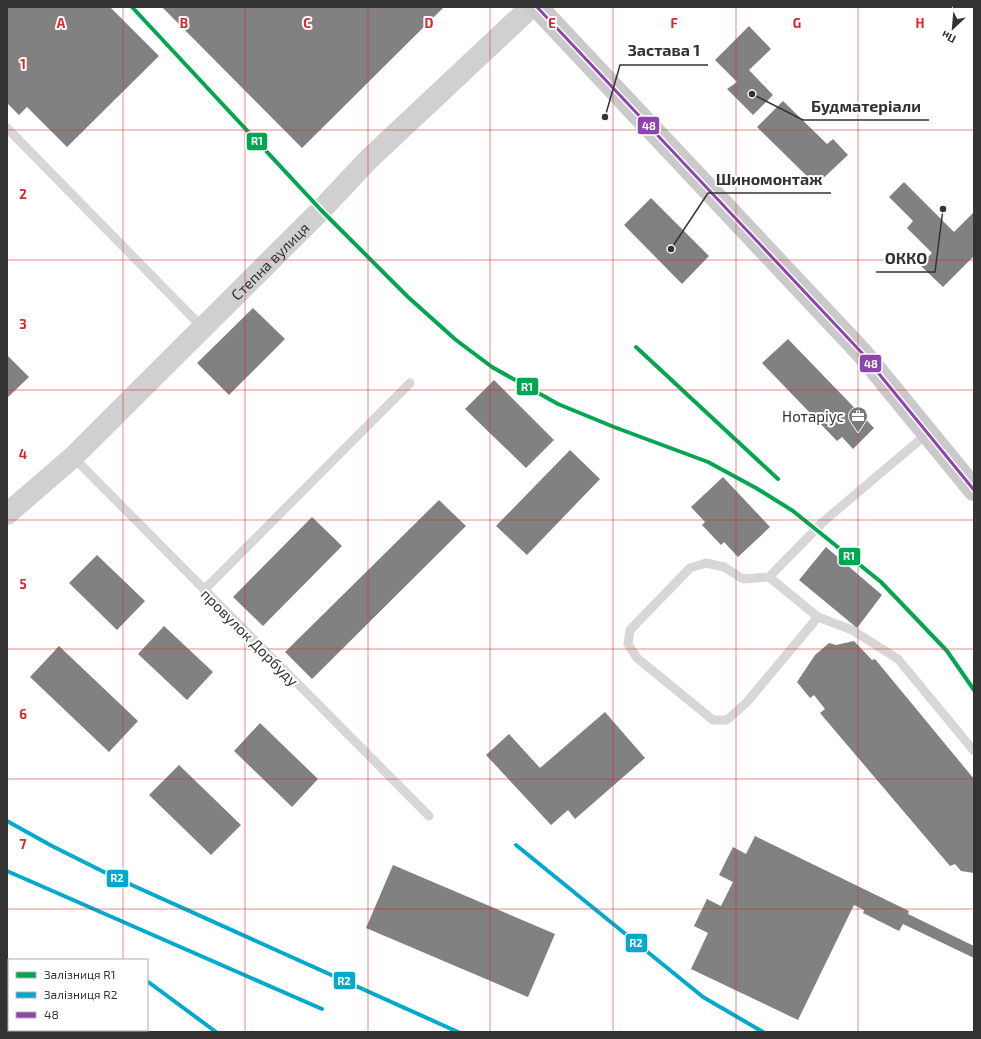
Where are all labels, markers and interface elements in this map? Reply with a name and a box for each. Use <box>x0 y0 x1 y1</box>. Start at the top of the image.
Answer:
north arrow <box>933 8 973 48</box>
text: A <box>57 15 66 31</box>
text: B <box>180 15 188 31</box>
text: C <box>303 15 311 31</box>
text: D <box>425 15 434 31</box>
text: E <box>548 15 556 31</box>
text: F <box>670 15 678 31</box>
text: G <box>793 15 801 31</box>
text: H <box>916 15 925 31</box>
text: Пн <box>939 28 958 46</box>
callout: Застава 1 <box>620 37 708 65</box>
text: Застава 1 <box>628 40 700 59</box>
text: 1 <box>20 56 26 72</box>
callout: Будматеріали <box>803 92 929 120</box>
text: Будматеріали <box>811 96 921 115</box>
line badge: 48 <box>637 116 660 135</box>
text: 48 <box>642 119 656 132</box>
line badge: R1 <box>246 132 268 151</box>
text: R1 <box>251 134 263 147</box>
callout: Шиномонтаж <box>708 165 831 193</box>
text: Шиномонтаж <box>716 169 822 188</box>
text: 2 <box>19 186 27 202</box>
street label: Степна вулиця <box>227 218 313 304</box>
callout: ОККО <box>876 244 935 272</box>
text: ОККО <box>885 248 927 267</box>
text: 3 <box>19 316 27 332</box>
line badge: 48 <box>859 354 882 373</box>
text: 48 <box>864 357 878 370</box>
line badge: R1 <box>516 377 539 396</box>
text: R1 <box>521 380 533 393</box>
office icon: Нотаріус <box>847 405 869 433</box>
place label: Нотаріус <box>782 407 844 426</box>
text: 4 <box>19 446 27 462</box>
line badge: R1 <box>838 547 861 566</box>
text: R1 <box>843 549 855 562</box>
text: 5 <box>19 576 27 592</box>
street label: провулок Дорбуду <box>197 585 302 690</box>
text: 6 <box>19 706 27 722</box>
text: 7 <box>20 836 27 852</box>
line badge: R2 <box>106 869 129 888</box>
text: R2 <box>110 871 124 884</box>
line badge: R2 <box>625 933 648 953</box>
text: R2 <box>629 936 643 949</box>
legend <box>8 959 148 1031</box>
text: Залізниця R1 <box>44 967 115 981</box>
line badge: R2 <box>333 971 356 990</box>
text: R2 <box>337 974 351 987</box>
text: Залізниця R2 <box>44 987 118 1001</box>
text: 48 <box>44 1007 59 1021</box>

